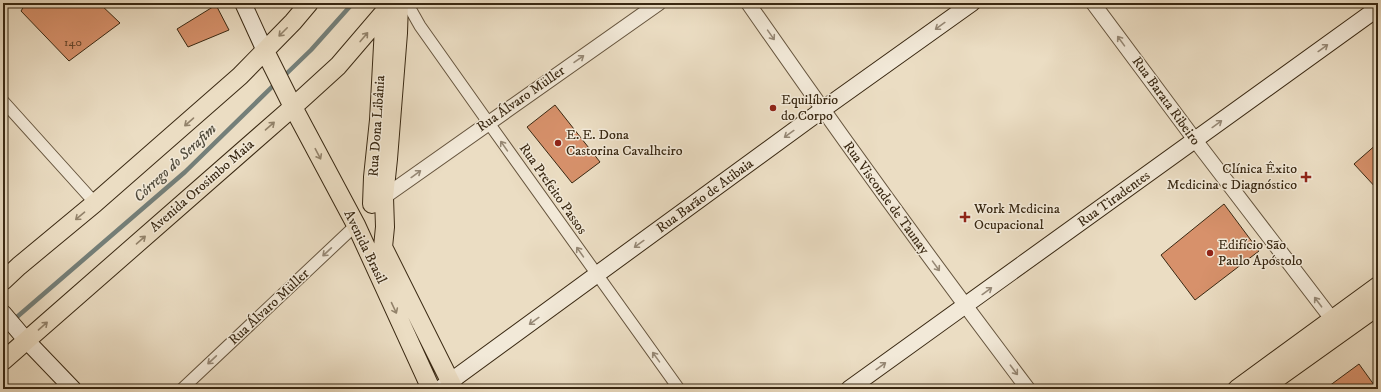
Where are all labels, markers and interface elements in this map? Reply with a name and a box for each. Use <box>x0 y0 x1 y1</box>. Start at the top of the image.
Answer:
one-way arrow <box>935 22 946 30</box>
one-way arrow <box>278 27 288 37</box>
one-way arrow <box>767 29 775 40</box>
one-way arrow <box>359 32 368 42</box>
house number: 140 <box>64 35 82 50</box>
one-way arrow <box>1117 36 1126 47</box>
one-way arrow <box>1317 44 1328 52</box>
street label: Rua Barata Ribeiro <box>1128 53 1204 149</box>
one-way arrow <box>573 55 584 63</box>
street label: Rua Álvaro Müller <box>473 61 569 136</box>
street label: Rua Dona Libânia <box>364 75 390 177</box>
place label: Equilíbrio do Corpo <box>781 91 838 125</box>
marker: Equilíbrio do Corpo <box>768 103 778 113</box>
one-way arrow <box>183 117 194 126</box>
water label: Córrego do Serafim <box>129 119 221 206</box>
one-way arrow <box>1211 120 1222 128</box>
one-way arrow <box>264 122 275 131</box>
place label: E. E. Dona Castorina Cavalheiro <box>566 126 683 160</box>
one-way arrow <box>784 130 795 139</box>
street label: Avenida Orosimbo Maia <box>146 136 258 236</box>
marker: E. E. Dona Castorina Cavalheiro <box>553 138 563 148</box>
street label: Rua Visconde de Taunay <box>839 138 933 258</box>
street label: Rua Prefeito Passos <box>515 140 591 238</box>
one-way arrow <box>500 141 508 152</box>
one-way arrow <box>314 148 322 160</box>
street label: Rua Barão de Atibaia <box>653 155 757 237</box>
place label: Clínica Êxito Medicina e Diagnóstico <box>1167 160 1297 194</box>
street label: Rua Tiradentes <box>1074 166 1154 231</box>
one-way arrow <box>410 170 421 178</box>
marker: Clínica Êxito Medicina e Diagnóstico <box>1300 171 1312 183</box>
place label: Work Medicina Ocupacional <box>973 200 1060 234</box>
street label: Avenida Brasil <box>339 207 391 288</box>
one-way arrow <box>74 211 85 220</box>
marker: Work Medicina Ocupacional <box>959 211 971 223</box>
one-way arrow <box>135 236 145 245</box>
place label: Edifício São Paulo Apóstolo <box>1218 236 1303 270</box>
one-way arrow <box>634 240 645 248</box>
one-way arrow <box>322 247 332 257</box>
one-way arrow <box>576 247 584 258</box>
marker: Edifício São Paulo Apóstolo <box>1205 248 1215 258</box>
one-way arrow <box>932 260 940 271</box>
street label: Rua Álvaro Müller <box>225 264 314 349</box>
one-way arrow <box>981 287 992 295</box>
one-way arrow <box>1313 296 1322 307</box>
one-way arrow <box>391 302 398 314</box>
one-way arrow <box>529 317 540 325</box>
one-way arrow <box>37 321 48 330</box>
one-way arrow <box>652 352 660 363</box>
one-way arrow <box>207 355 217 365</box>
one-way arrow <box>876 362 887 370</box>
one-way arrow <box>1009 365 1018 376</box>

